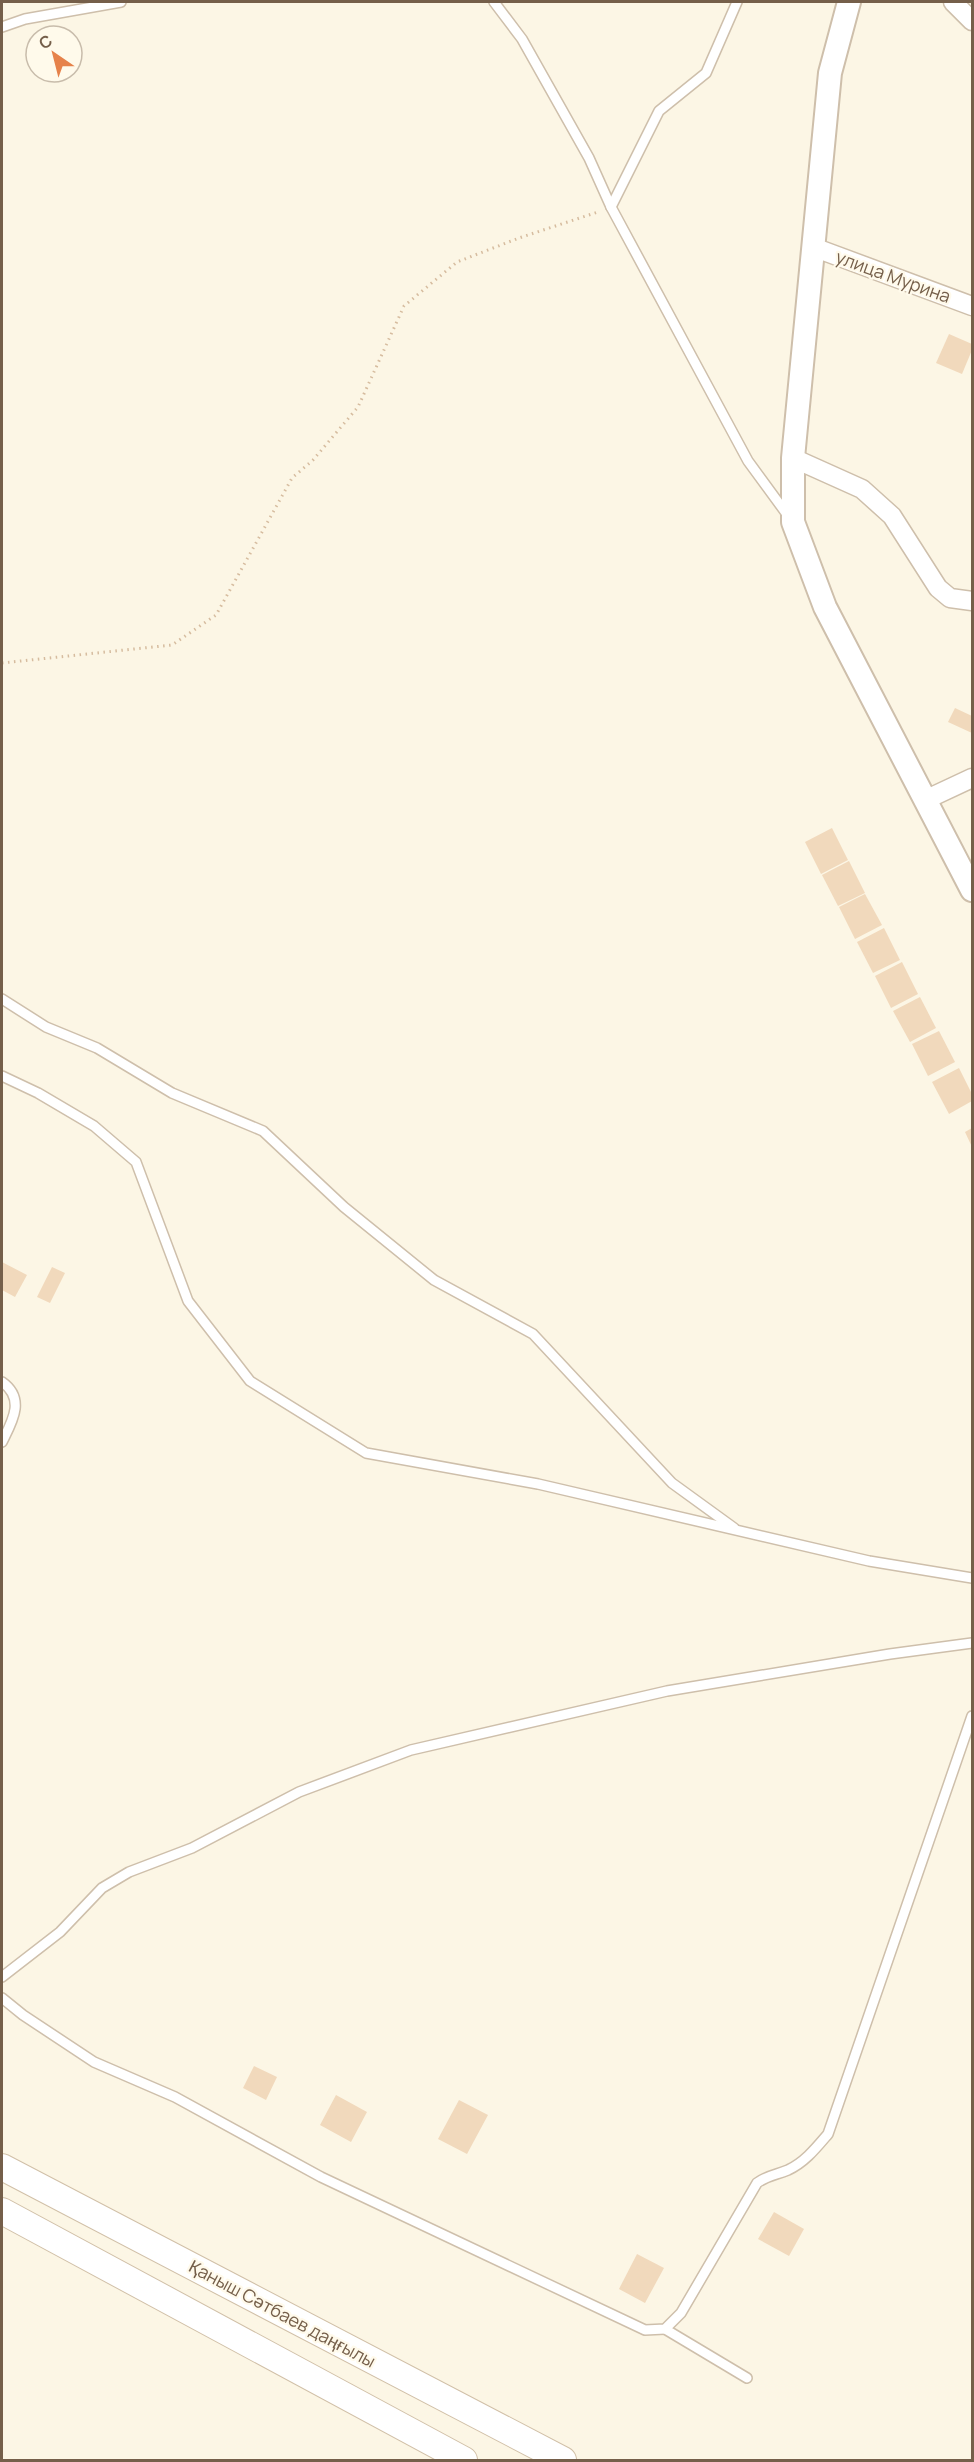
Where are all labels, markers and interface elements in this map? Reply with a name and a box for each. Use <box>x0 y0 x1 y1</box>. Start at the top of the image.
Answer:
north arrow <box>24 24 84 84</box>
text: С <box>34 29 57 54</box>
street label: улица Мурина <box>833 244 954 308</box>
street label: Қаныш Сәтбаев даңғылы <box>185 2254 380 2373</box>

